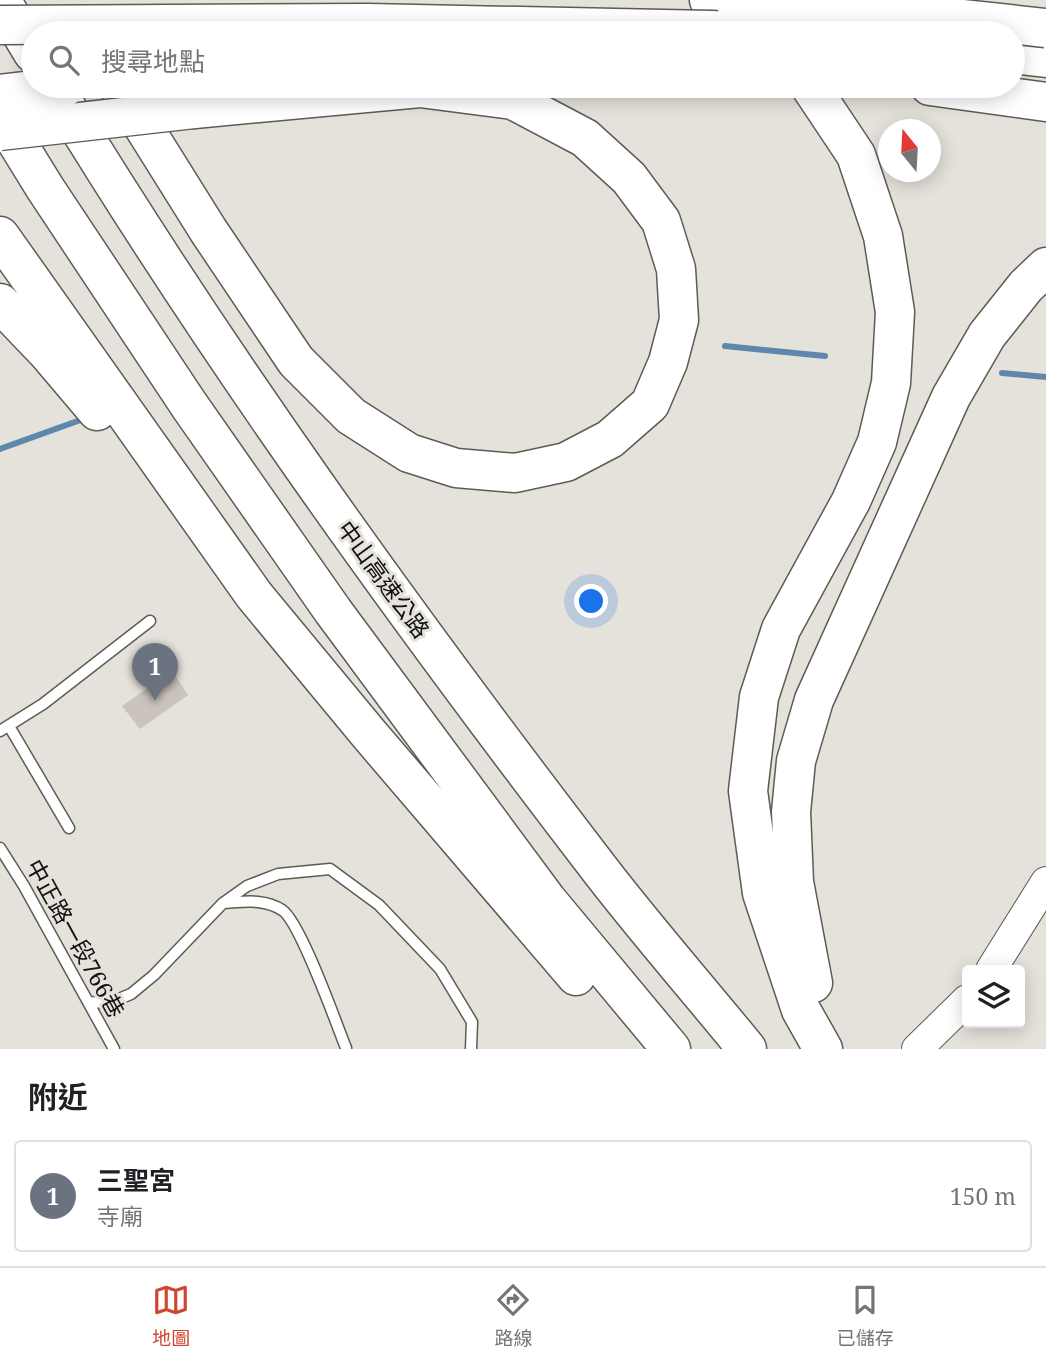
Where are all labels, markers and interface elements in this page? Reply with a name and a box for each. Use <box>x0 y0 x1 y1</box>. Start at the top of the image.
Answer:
search box <box>21 21 1025 98</box>
icon: search <box>45 41 83 79</box>
text: 搜尋地點 <box>101 43 205 79</box>
north arrow <box>878 119 941 182</box>
street label: 中山高速公路 <box>330 514 438 644</box>
your location <box>574 584 608 618</box>
pin: 1 <box>132 643 178 701</box>
street label: 中正路一段766巷 <box>19 853 133 1023</box>
map controls <box>962 965 1025 1028</box>
button: layers <box>962 965 1025 1028</box>
text: 附近 <box>28 1076 88 1117</box>
text: 三聖宮 <box>97 1162 175 1198</box>
text: 1 <box>47 1180 60 1212</box>
text: 150 m <box>950 1180 1016 1212</box>
text: 寺廟 <box>97 1200 143 1232</box>
tab: 地圖 <box>152 1281 190 1351</box>
tab: 路線 <box>494 1281 533 1351</box>
tab: 已儲存 <box>837 1281 894 1351</box>

